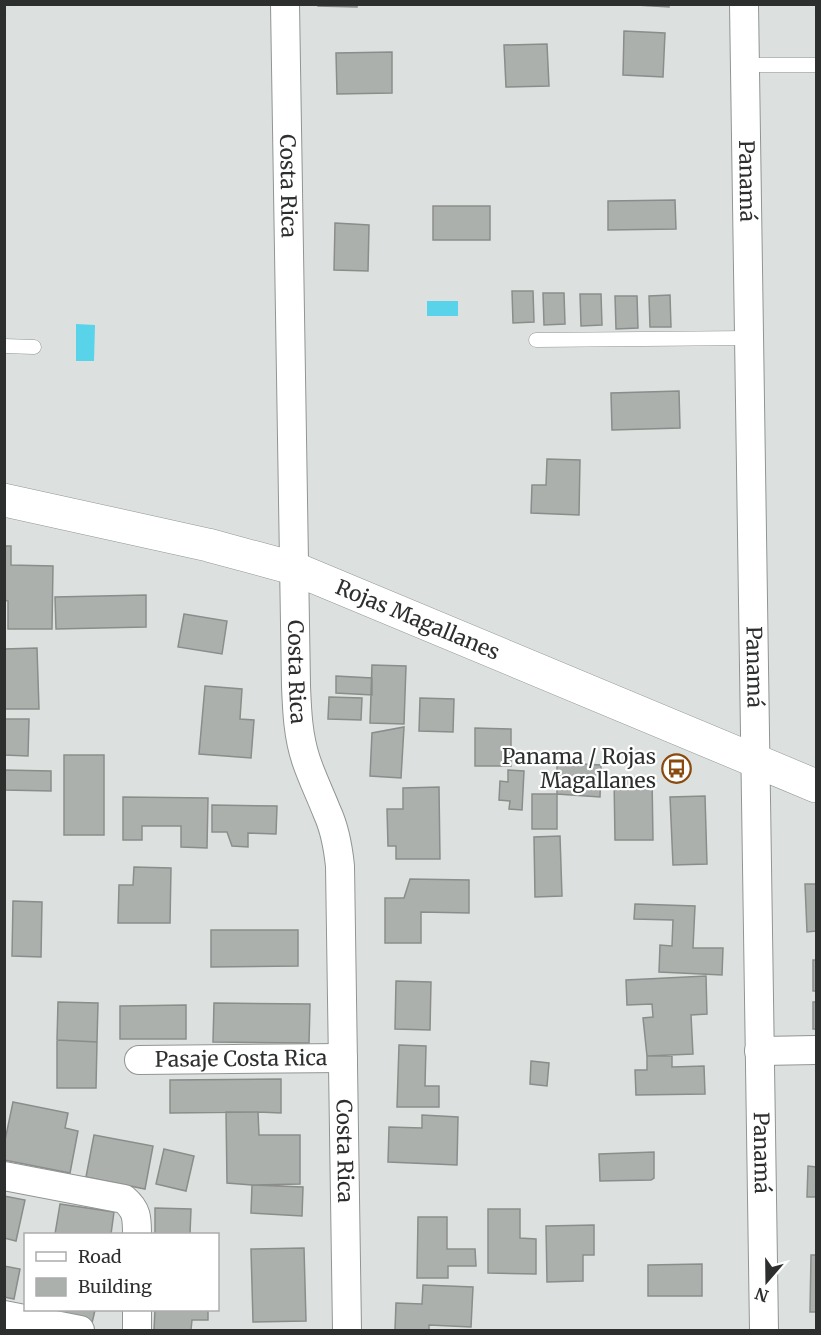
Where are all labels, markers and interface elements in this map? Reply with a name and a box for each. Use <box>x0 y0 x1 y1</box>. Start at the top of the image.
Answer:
street label: Costa Rica <box>274 134 303 238</box>
street label: Panamá <box>733 140 761 222</box>
street label: Rojas Magallanes <box>332 573 504 666</box>
street label: Costa Rica <box>282 620 312 725</box>
street label: Panamá <box>740 626 769 708</box>
place label: Panama / Rojas Magallanes <box>502 743 656 794</box>
bus stop icon: Panama / Rojas Magallanes <box>661 753 693 785</box>
street label: Pasaje Costa Rica <box>155 1044 327 1073</box>
street label: Costa Rica <box>331 1099 359 1203</box>
street label: Panamá <box>748 1112 776 1194</box>
legend <box>24 1233 219 1311</box>
text: Road <box>78 1245 122 1268</box>
north arrow <box>737 1251 797 1311</box>
text: Building <box>78 1275 152 1298</box>
text: N <box>752 1283 771 1307</box>

